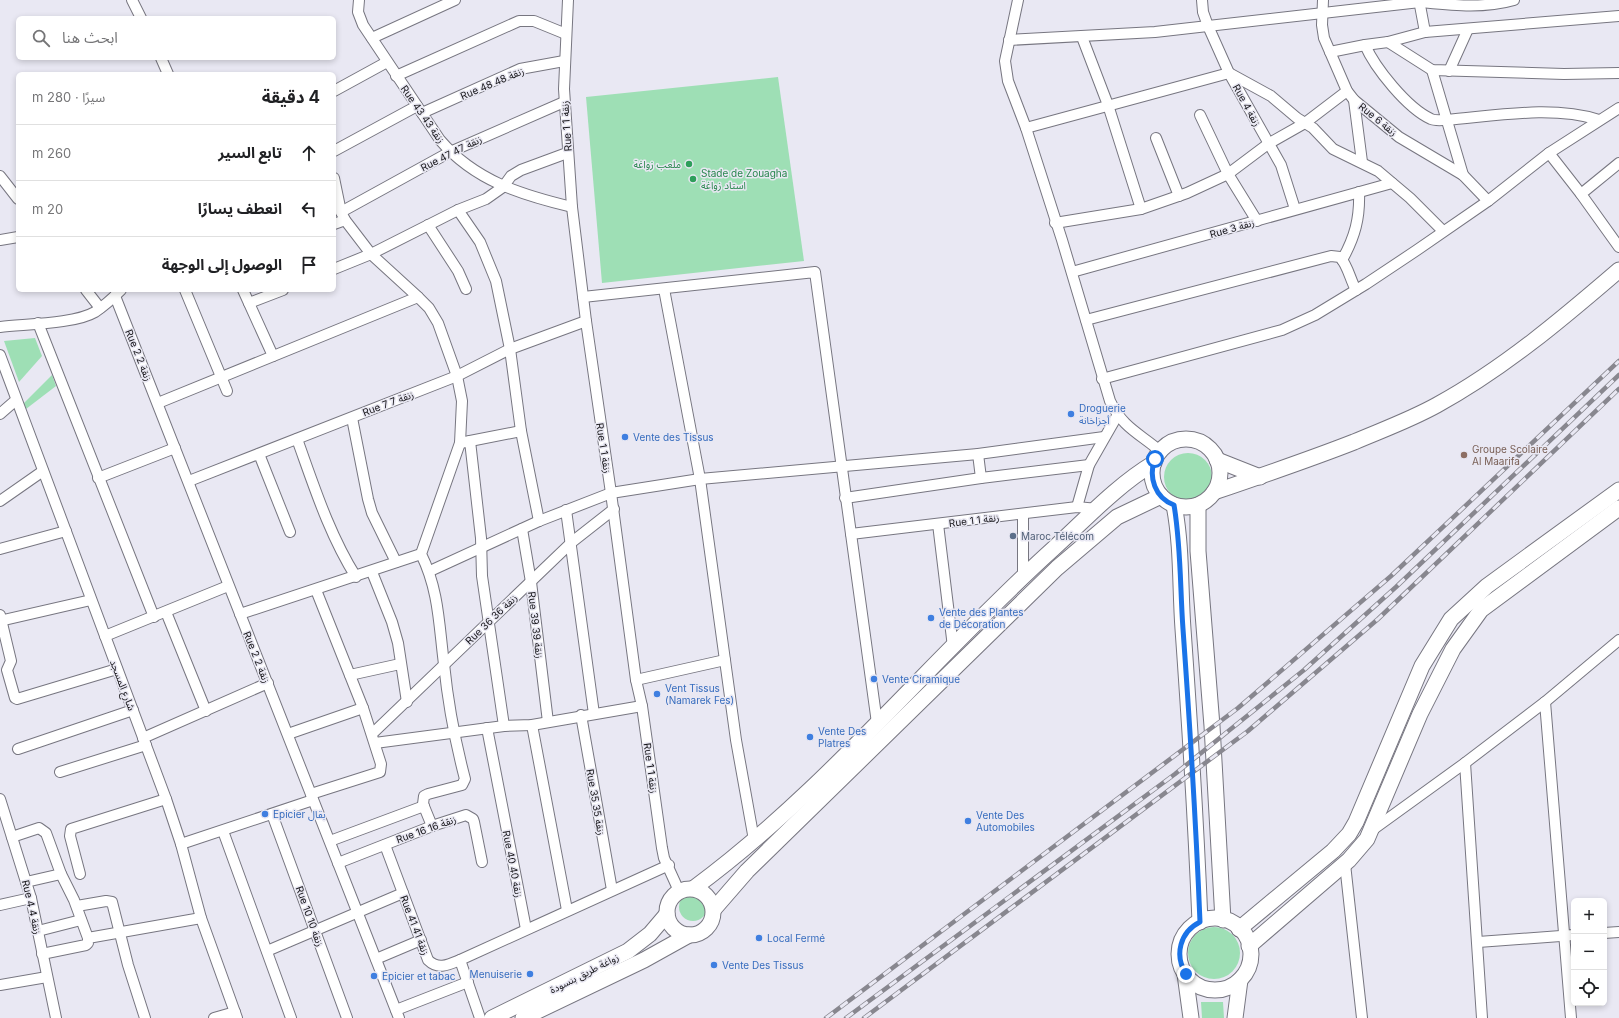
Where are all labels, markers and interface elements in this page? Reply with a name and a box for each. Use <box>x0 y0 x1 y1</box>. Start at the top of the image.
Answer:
search box <box>16 16 336 60</box>
icon: search <box>30 27 52 49</box>
text: ابحث هنا <box>62 28 118 47</box>
street label: Rue 48 زنقة 48 <box>458 64 526 103</box>
street label: Rue 4 زنقة <box>1230 82 1264 129</box>
street label: Rue 43 زنقة 43 <box>398 83 448 146</box>
text: 4 دقيقة <box>262 87 320 107</box>
text: سيرًا · 280 m <box>32 89 105 105</box>
street label: Rue 1 زنقة 1 <box>558 100 575 152</box>
street label: Rue 6 زنقة <box>1356 100 1400 139</box>
street label: Rue 47 زنقة 47 <box>419 132 484 174</box>
icon: ahead <box>298 142 320 164</box>
text: تابع السير <box>218 143 282 162</box>
text: 260 m <box>32 145 71 161</box>
place label: ملعب زواغة <box>633 158 681 171</box>
marker: ملعب زواغة <box>684 159 694 169</box>
place label: Stade de Zouagha استاد زواغة <box>701 167 787 192</box>
marker: Stade de Zouagha استاد زواغة <box>688 174 698 184</box>
icon: left <box>298 198 320 220</box>
text: انعطف يسارًا <box>198 199 282 218</box>
text: 20 m <box>32 201 63 217</box>
street label: Rue 3 زنقة <box>1208 216 1256 241</box>
icon: arrive <box>298 254 320 276</box>
text: الوصول إلى الوجهة <box>162 255 282 274</box>
street label: Rue 2 زنقة 2 <box>122 327 155 383</box>
street label: Rue 7 زنقة 7 <box>361 388 416 419</box>
place label: Droguerie أجزاخانة <box>1079 402 1126 427</box>
marker: Droguerie أجزاخانة <box>1066 409 1076 419</box>
street label: Rue 1 زنقة 1 <box>593 422 614 474</box>
place label: Vente des Tissus <box>633 431 714 443</box>
marker: Vente des Tissus <box>620 432 630 442</box>
place label: Groupe Scolaire Al Maarifa <box>1472 443 1548 467</box>
route start <box>1146 450 1164 468</box>
marker: Groupe Scolaire Al Maarifa <box>1459 450 1469 460</box>
street label: Rue 1 زنقة 1 <box>948 511 1000 530</box>
place label: Maroc Télécom <box>1021 530 1094 542</box>
marker: Maroc Télécom <box>1008 531 1018 541</box>
street label: Rue 36 زنقة 36 <box>463 591 520 647</box>
street label: Rue 39 زنقة 39 <box>525 591 546 660</box>
place label: Vente des Plantes de Décoration <box>939 606 1024 630</box>
marker: Vente des Plantes de Décoration <box>926 613 936 623</box>
street label: Rue 2 زنقة 2 <box>240 629 273 685</box>
street label: شارع المسجد <box>106 658 138 713</box>
place label: Vente Ciramique <box>882 673 960 685</box>
marker: Vente Ciramique <box>869 674 879 684</box>
place label: Vent Tissus (Namarek Fes) <box>665 682 734 706</box>
marker: Vent Tissus (Namarek Fes) <box>652 689 662 699</box>
place label: Vente Des Platres <box>818 725 866 749</box>
marker: Vente Des Platres <box>805 732 815 742</box>
street label: Rue 1 زنقة 1 <box>641 742 661 794</box>
street label: Rue 35 زنقة 35 <box>583 768 608 837</box>
place label: Epicier بقال <box>273 808 326 821</box>
marker: Epicier بقال <box>260 809 270 819</box>
place label: Vente Des Automobiles <box>976 809 1035 833</box>
street label: Rue 16 زنقة 16 <box>394 812 458 846</box>
marker: Vente Des Automobiles <box>963 816 973 826</box>
street label: Rue 40 زنقة 40 <box>500 829 525 899</box>
street label: Rue 4 زنقة 4 <box>19 879 44 936</box>
street label: Rue 10 زنقة 10 <box>293 884 327 948</box>
street label: Rue 41 زنقة 41 <box>397 893 432 957</box>
map controls <box>1571 898 1607 1006</box>
button: + <box>1571 898 1607 934</box>
place label: Local Fermé <box>767 932 825 944</box>
marker: Local Fermé <box>754 933 764 943</box>
button: − <box>1571 934 1607 970</box>
street label: زواغة طريق بنسودة <box>548 950 621 996</box>
place label: Vente Des Tissus <box>722 959 804 971</box>
marker: Vente Des Tissus <box>709 960 719 970</box>
route end <box>1177 965 1195 983</box>
place label: Menuiserie <box>470 968 522 980</box>
marker: Menuiserie <box>525 969 535 979</box>
place label: Epicier et tabac <box>382 970 456 982</box>
button: locate <box>1571 970 1607 1006</box>
marker: Epicier et tabac <box>369 971 379 981</box>

